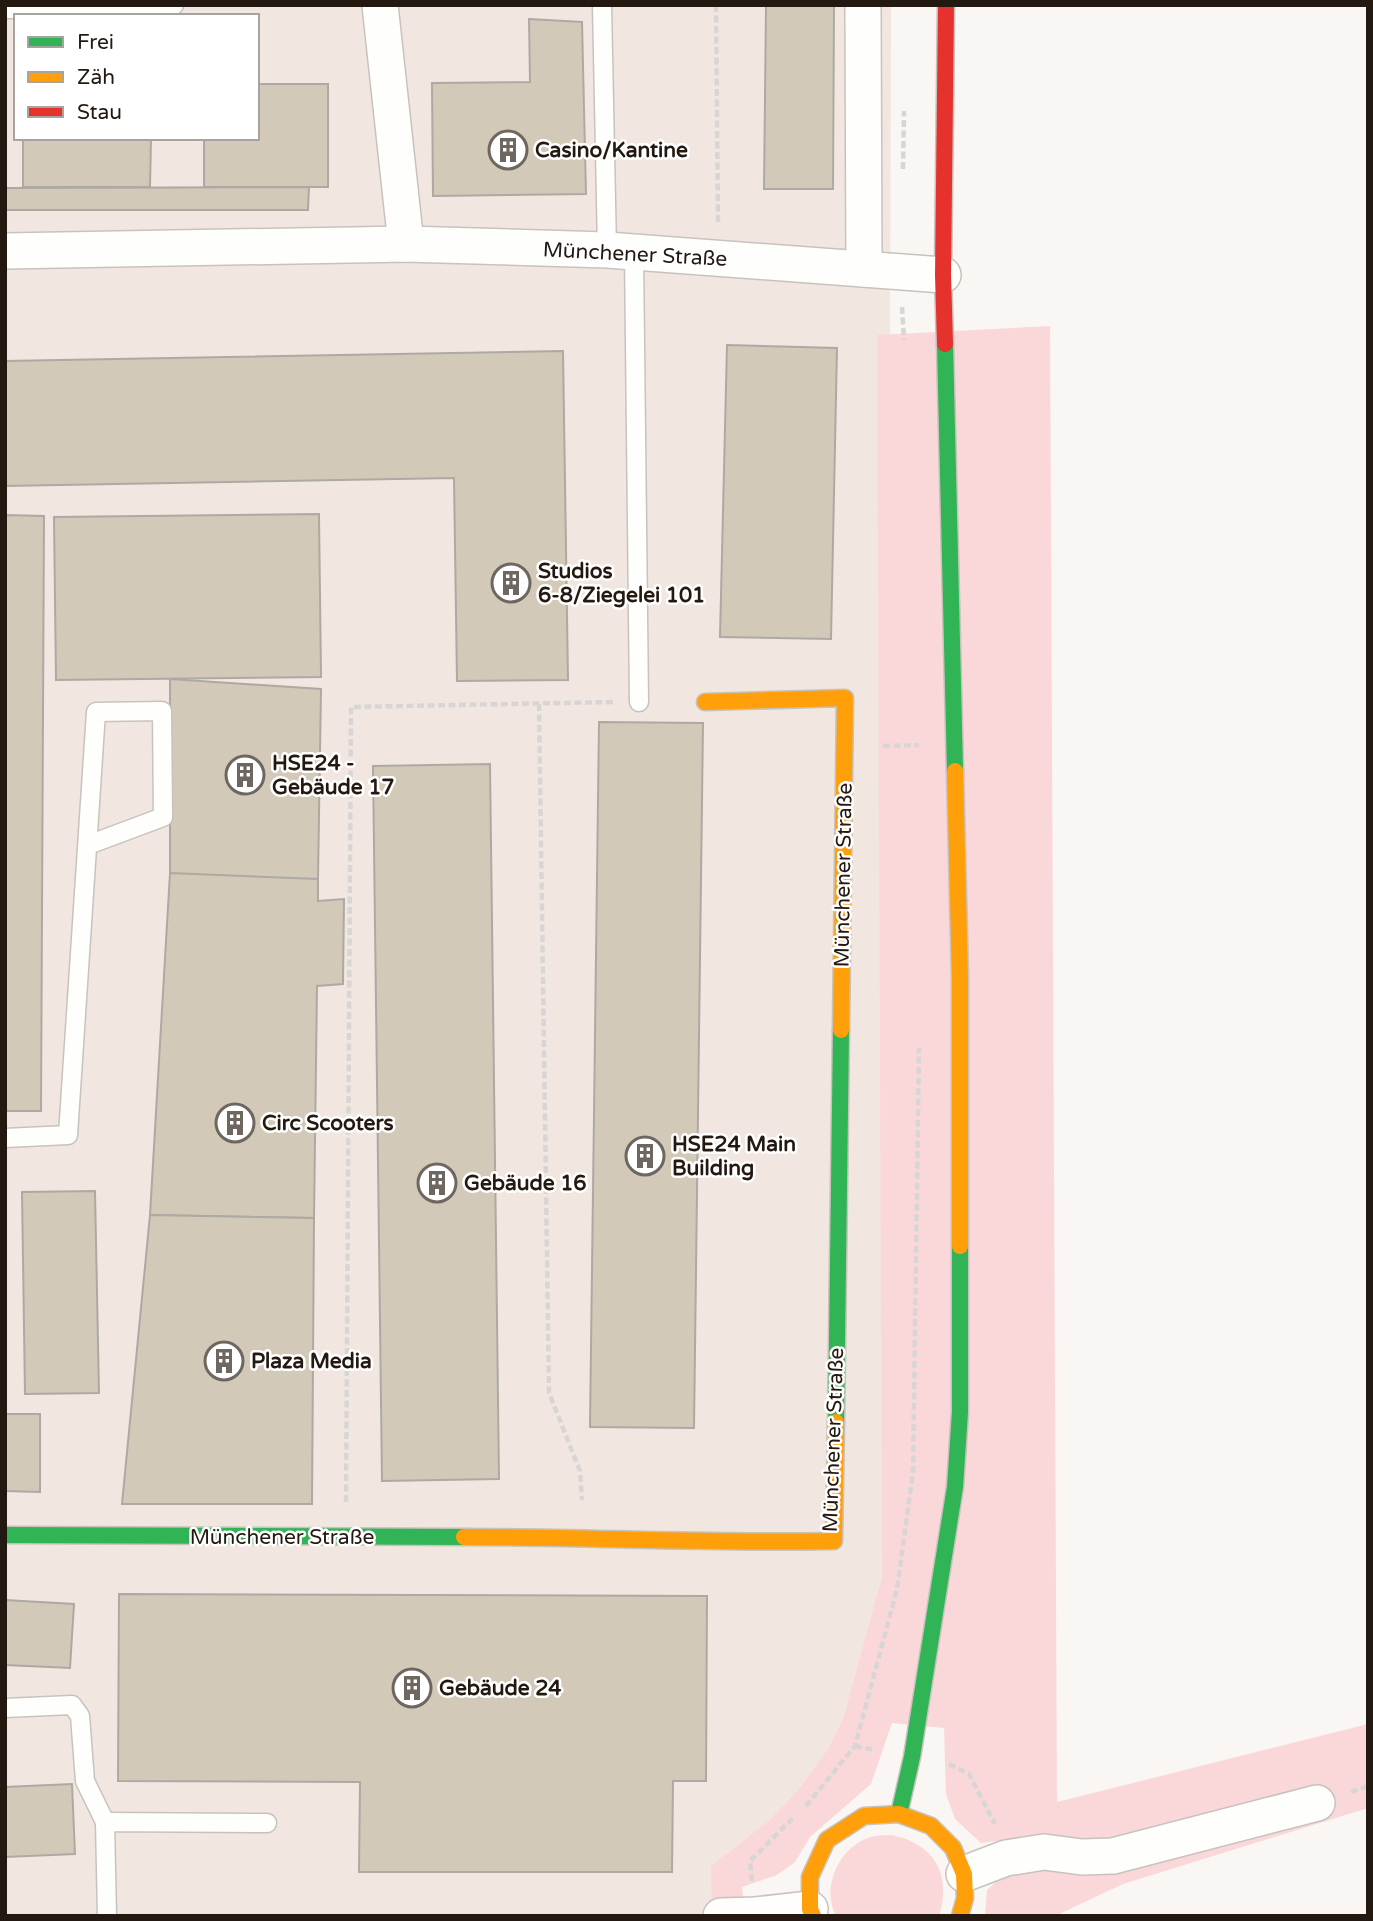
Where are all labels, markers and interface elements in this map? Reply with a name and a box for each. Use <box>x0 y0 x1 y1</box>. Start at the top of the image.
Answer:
legend <box>14 14 259 140</box>
text: Frei <box>77 30 114 55</box>
text: Zäh <box>77 65 115 90</box>
text: Stau <box>77 100 122 125</box>
building icon: Casino/Kantine <box>487 129 529 171</box>
place label: Casino/Kantine <box>535 138 688 163</box>
street label: Münchener Straße <box>542 237 728 272</box>
place label: Studios 6-8/Ziegelei 101 <box>538 559 705 608</box>
building icon: Studios 6-8/Ziegelei 101 <box>490 562 532 604</box>
place label: HSE24 - Gebäude 17 <box>272 751 395 800</box>
building icon: HSE24 - Gebäude 17 <box>224 754 266 796</box>
street label: Münchener Straße <box>829 782 858 968</box>
building icon: Circ Scooters <box>214 1102 256 1144</box>
place label: Circ Scooters <box>262 1111 394 1136</box>
place label: HSE24 Main Building <box>672 1132 796 1181</box>
building icon: HSE24 Main Building <box>624 1135 666 1177</box>
building icon: Gebäude 16 <box>416 1162 458 1204</box>
place label: Gebäude 16 <box>464 1171 587 1196</box>
building icon: Plaza Media <box>203 1340 245 1382</box>
street label: Münchener Straße <box>818 1347 849 1533</box>
place label: Plaza Media <box>251 1349 372 1374</box>
street label: Münchener Straße <box>190 1525 374 1550</box>
building icon: Gebäude 24 <box>391 1667 433 1709</box>
place label: Gebäude 24 <box>439 1676 562 1701</box>

